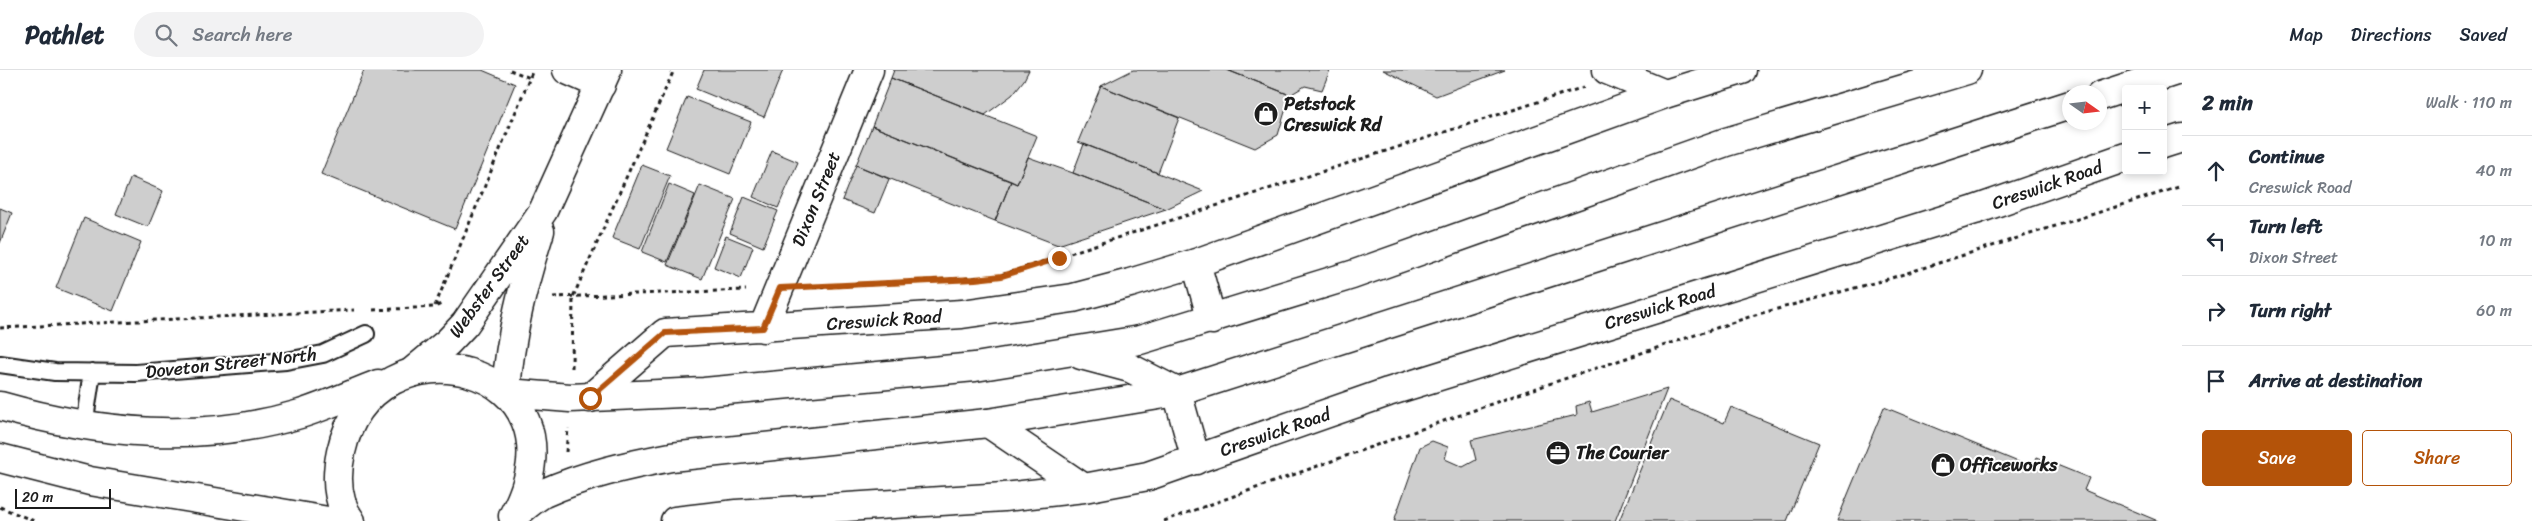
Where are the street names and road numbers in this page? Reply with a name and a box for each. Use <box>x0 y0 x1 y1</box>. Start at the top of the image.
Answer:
street label: Dixon Street <box>782 146 850 251</box>
street label: Creswick Road <box>1987 151 2108 219</box>
street label: Webster Street <box>440 227 538 345</box>
street label: Creswick Road <box>1600 274 1721 339</box>
street label: Creswick Road <box>825 300 944 340</box>
street label: Doveton Street North <box>144 338 318 388</box>
street label: Creswick Road <box>1215 398 1336 466</box>

